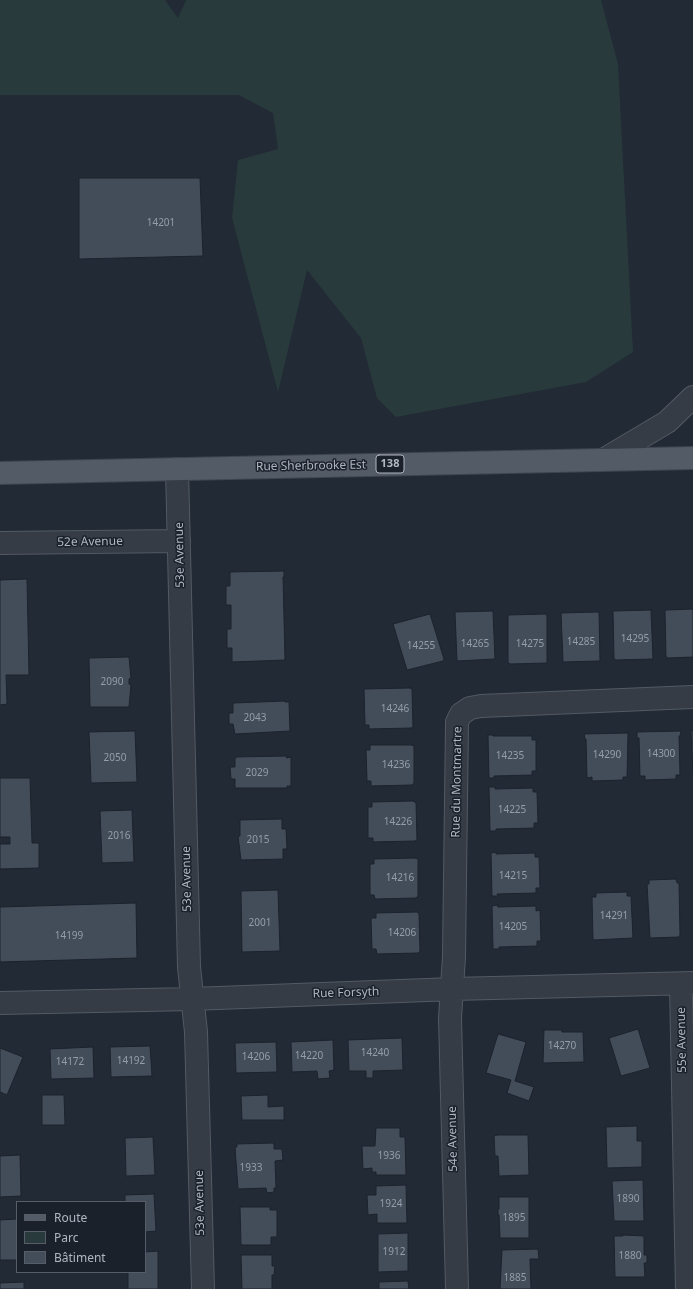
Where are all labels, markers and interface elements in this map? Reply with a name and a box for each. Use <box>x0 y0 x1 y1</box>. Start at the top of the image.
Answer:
house number: 14201 <box>147 217 175 229</box>
road number: 138 <box>376 455 404 473</box>
street label: Rue Sherbrooke Est <box>256 458 366 474</box>
street label: 53e Avenue <box>172 522 188 588</box>
street label: 52e Avenue <box>57 534 123 550</box>
house number: 14295 <box>621 633 649 645</box>
house number: 14285 <box>567 636 595 648</box>
house number: 14265 <box>461 638 489 650</box>
house number: 14275 <box>516 638 544 650</box>
house number: 14255 <box>407 640 435 652</box>
house number: 2090 <box>101 676 123 688</box>
house number: 14246 <box>381 703 409 715</box>
house number: 2043 <box>244 712 266 724</box>
street label: Rue du Montmartre <box>449 726 465 838</box>
house number: 14300 <box>647 748 675 760</box>
house number: 14290 <box>593 749 621 761</box>
house number: 14235 <box>496 750 524 762</box>
house number: 2050 <box>104 752 126 764</box>
house number: 14236 <box>382 759 410 771</box>
house number: 2029 <box>246 767 268 779</box>
house number: 14225 <box>498 804 526 816</box>
house number: 14226 <box>384 816 412 828</box>
house number: 2016 <box>108 830 130 842</box>
house number: 2015 <box>247 834 269 846</box>
street label: 53e Avenue <box>179 846 195 912</box>
house number: 14215 <box>499 870 527 882</box>
house number: 14216 <box>386 872 414 884</box>
house number: 14291 <box>600 910 628 922</box>
house number: 2001 <box>249 917 271 929</box>
house number: 14205 <box>499 921 527 933</box>
house number: 14206 <box>388 927 416 939</box>
house number: 14199 <box>55 930 83 942</box>
street label: Rue Forsyth <box>312 985 380 1001</box>
street label: 55e Avenue <box>674 1007 690 1073</box>
house number: 14270 <box>548 1040 576 1052</box>
house number: 14240 <box>361 1047 389 1059</box>
house number: 14220 <box>295 1050 323 1062</box>
house number: 14206 <box>242 1051 270 1063</box>
house number: 14192 <box>117 1055 145 1067</box>
house number: 14172 <box>56 1056 84 1068</box>
street label: 54e Avenue <box>445 1106 461 1172</box>
house number: 1936 <box>378 1150 400 1162</box>
house number: 1933 <box>240 1162 262 1174</box>
street label: 53e Avenue <box>192 1170 208 1236</box>
house number: 1890 <box>617 1193 639 1205</box>
house number: 1924 <box>380 1198 402 1210</box>
legend <box>16 1201 146 1273</box>
text: Route <box>54 1209 87 1226</box>
house number: 1895 <box>503 1212 525 1224</box>
text: Parc <box>54 1229 78 1246</box>
house number: 1912 <box>383 1246 405 1258</box>
text: Bâtiment <box>54 1249 106 1266</box>
house number: 1880 <box>619 1250 641 1262</box>
house number: 1885 <box>504 1272 526 1284</box>

